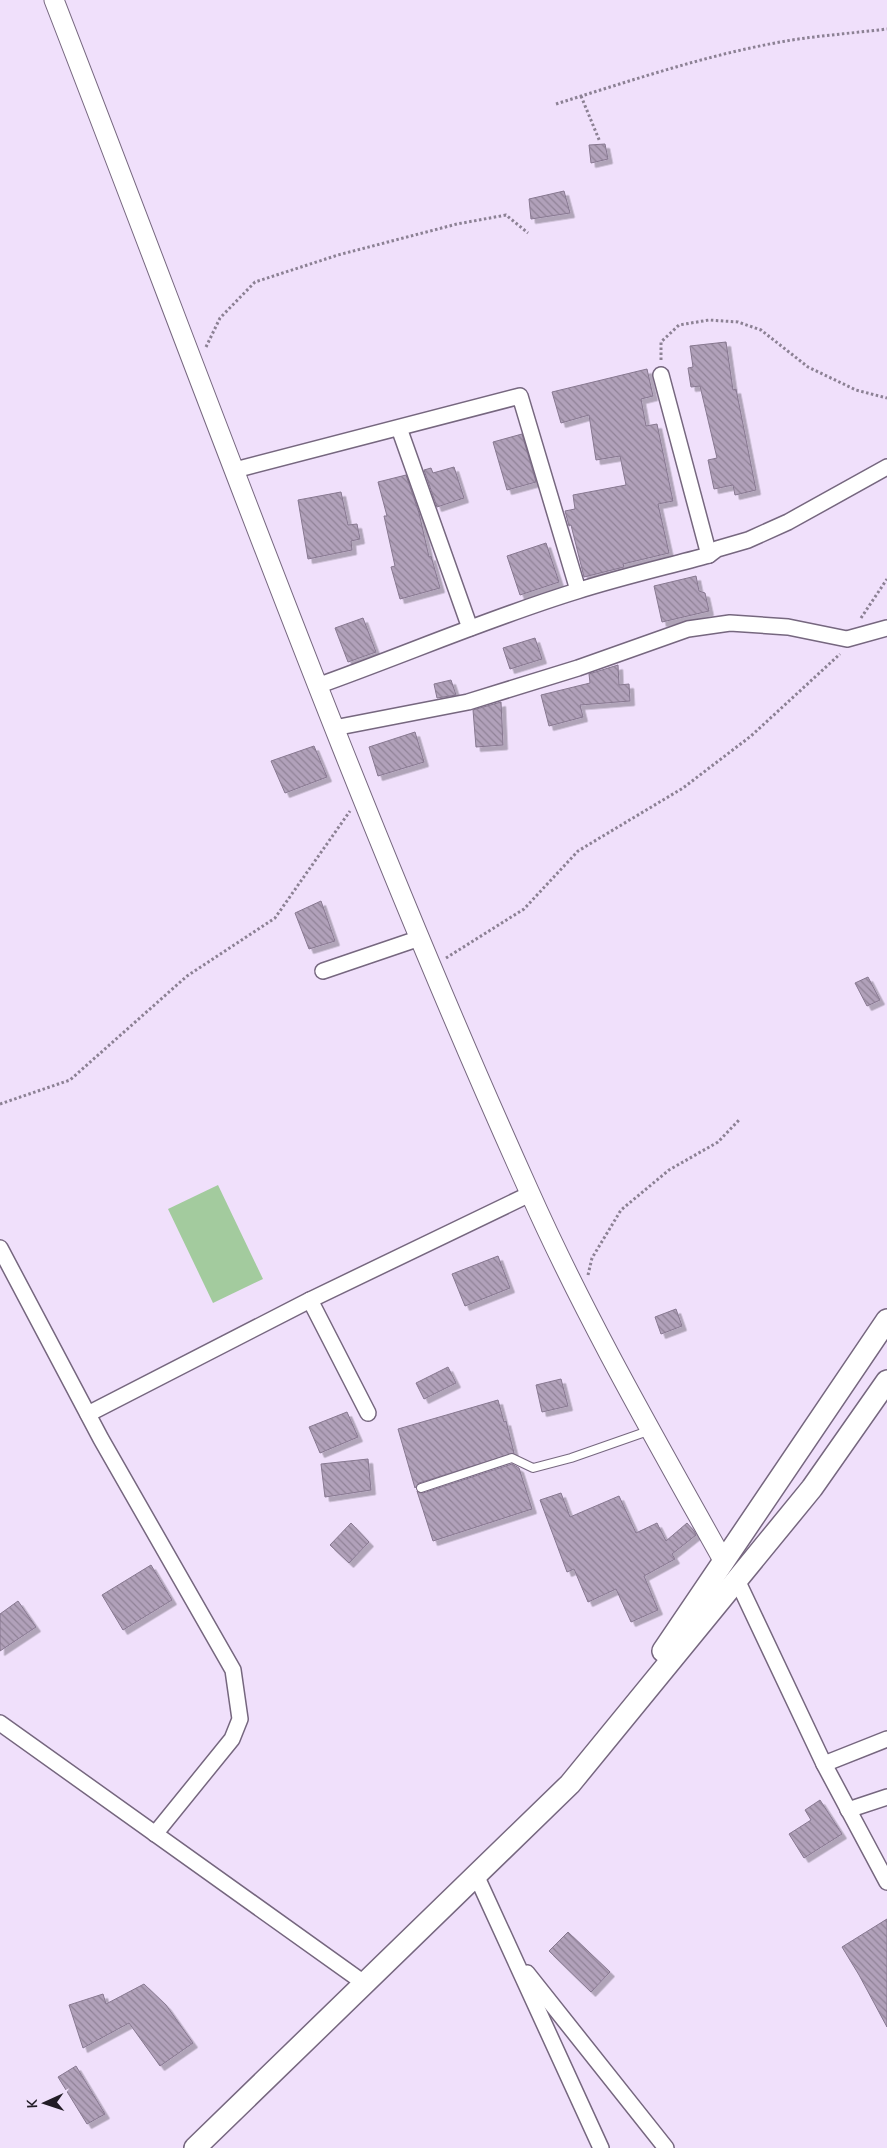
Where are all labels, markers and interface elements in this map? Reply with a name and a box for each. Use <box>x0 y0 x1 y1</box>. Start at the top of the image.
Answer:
north arrow <box>20 2078 70 2128</box>
text: K <box>22 2098 41 2109</box>

